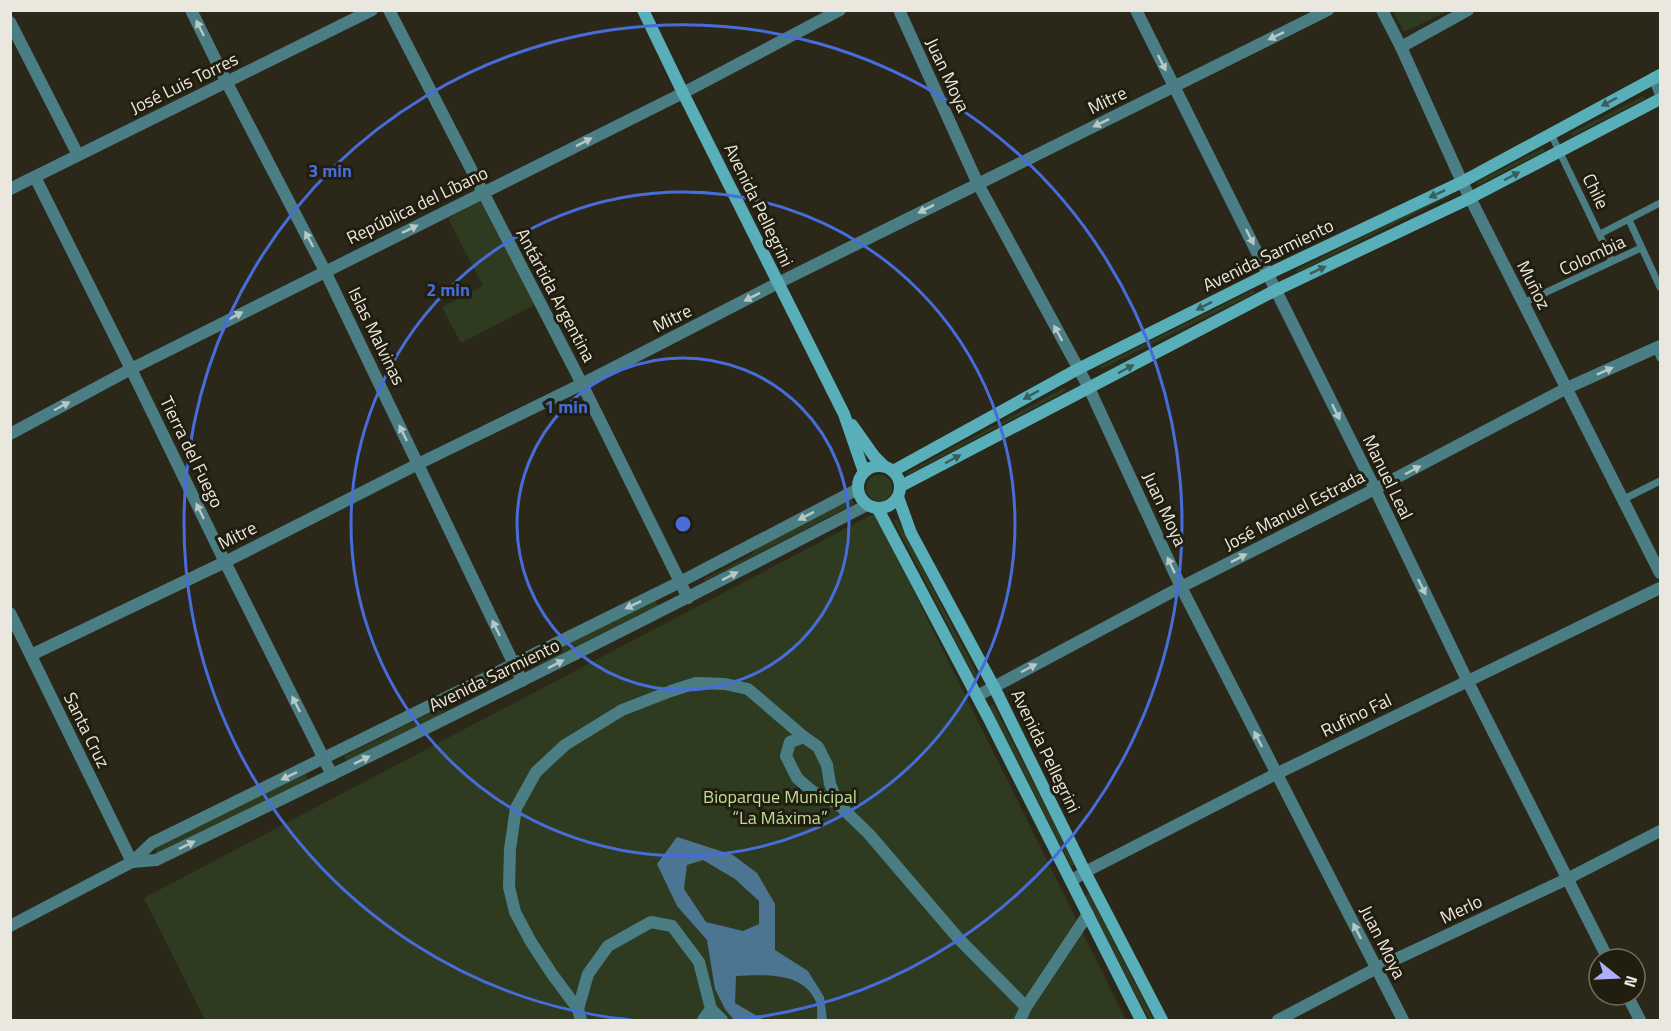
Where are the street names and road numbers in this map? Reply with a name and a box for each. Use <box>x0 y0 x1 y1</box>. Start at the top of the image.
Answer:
street label: Juan Moya <box>919 33 977 117</box>
street label: José Luis Torres <box>125 45 243 121</box>
street label: Mitre <box>1083 79 1131 121</box>
street label: Avenida Pellegrini <box>717 139 801 271</box>
street label: República del Líbano <box>342 159 492 251</box>
street label: Chile <box>1576 169 1616 213</box>
street label: Avenida Sarmiento <box>1198 212 1338 298</box>
street label: Antártida Argentina <box>509 223 603 367</box>
street label: Colombia <box>1554 228 1630 282</box>
street label: Muñoz <box>1510 256 1558 314</box>
street label: Islas Malvinas <box>342 282 412 390</box>
street label: Mitre <box>648 297 696 339</box>
street label: Tierra del Fuego <box>153 392 231 512</box>
street label: Manuel Leal <box>1356 430 1420 524</box>
street label: José Manuel Estrada <box>1219 463 1369 557</box>
street label: Juan Moya <box>1136 467 1194 551</box>
street label: Mitre <box>213 514 261 556</box>
street label: Avenida Sarmiento <box>424 632 564 718</box>
street label: Avenida Pellegrini <box>1004 685 1088 817</box>
street label: Rufino Fal <box>1316 686 1396 744</box>
street label: Santa Cruz <box>57 688 117 772</box>
street label: Merlo <box>1435 887 1487 931</box>
street label: Juan Moya <box>1353 901 1413 983</box>

